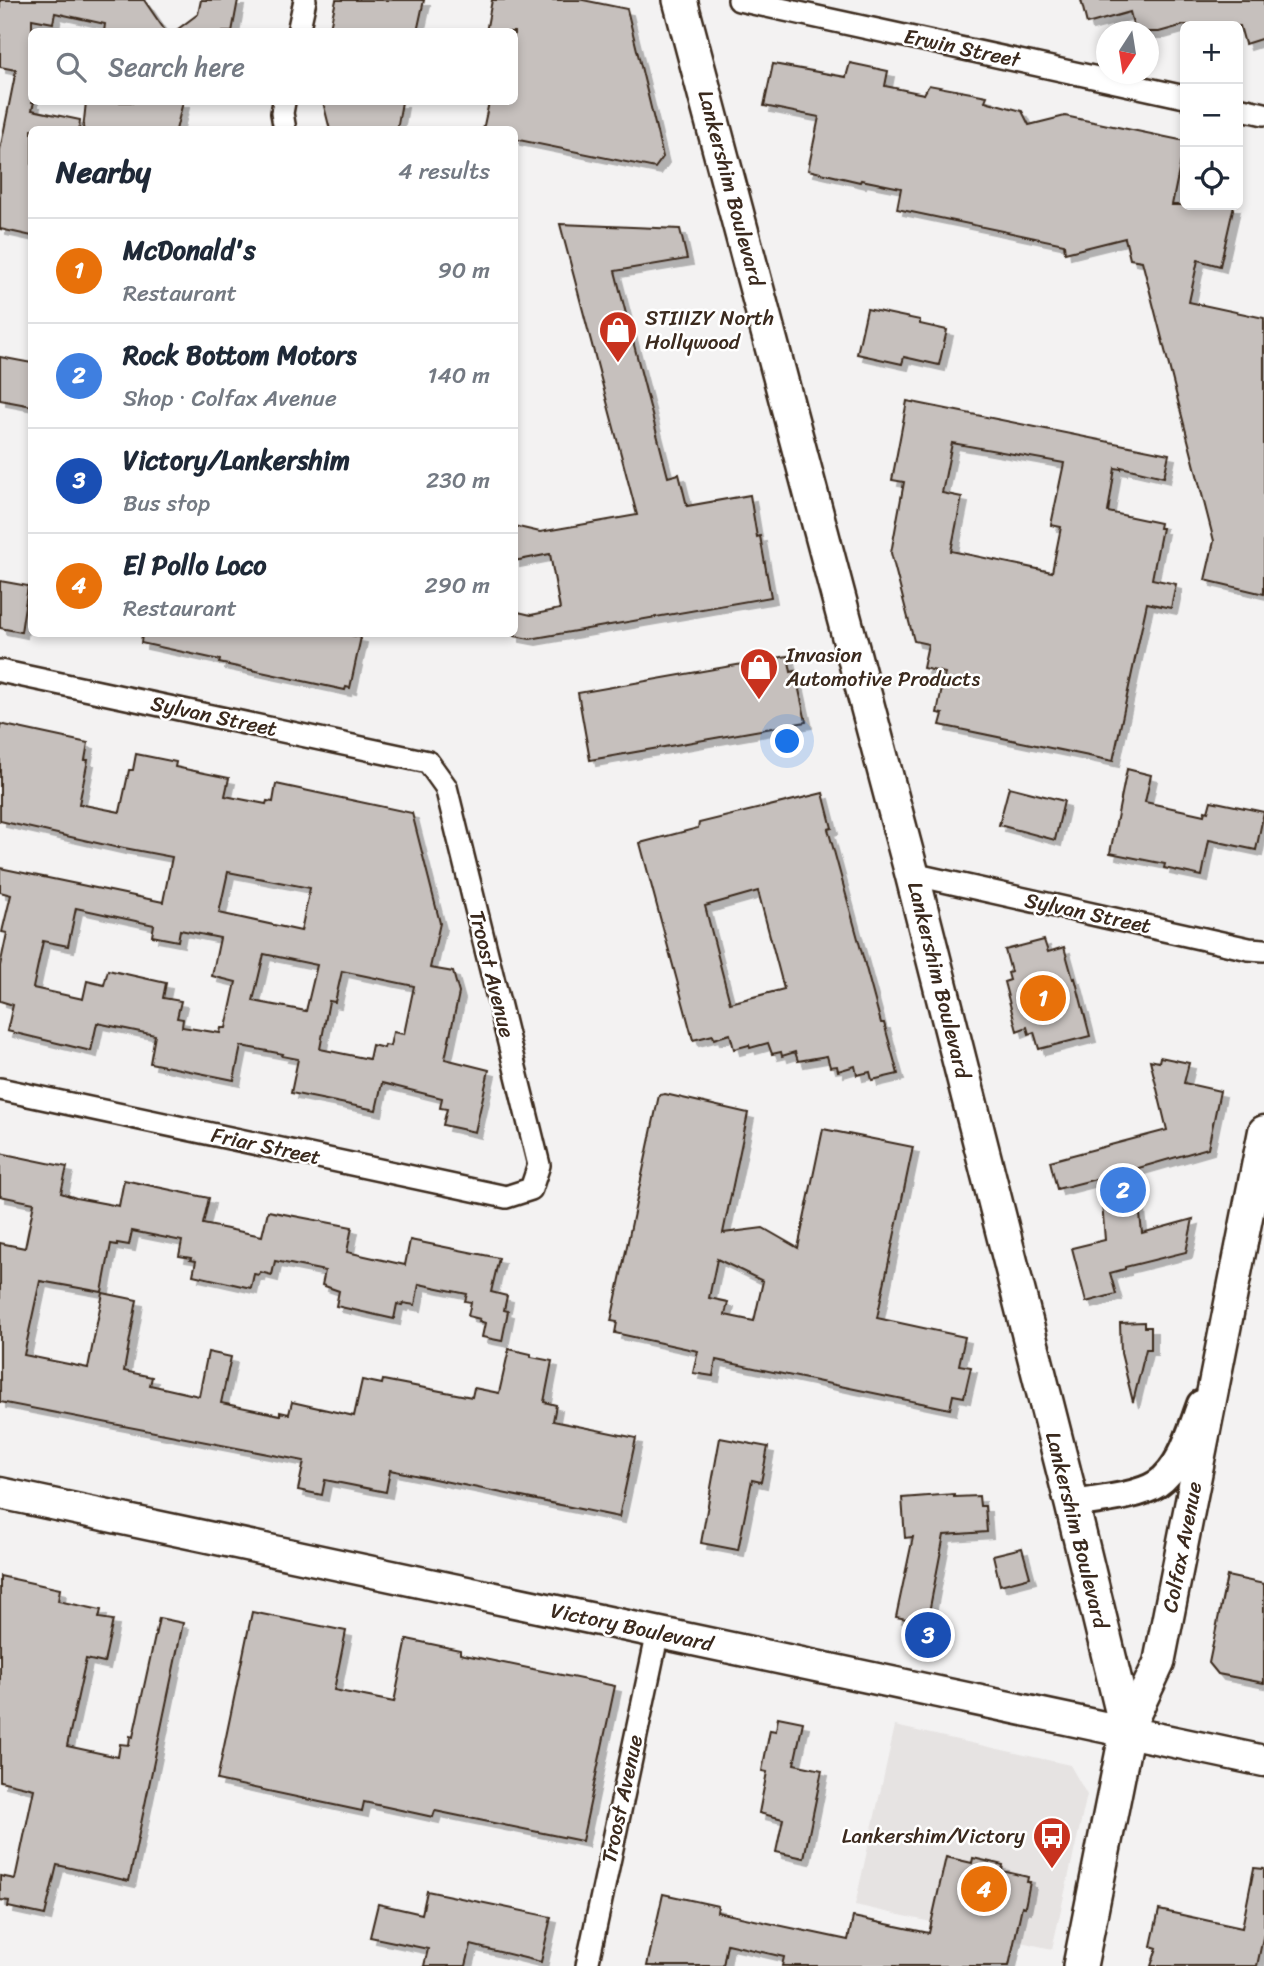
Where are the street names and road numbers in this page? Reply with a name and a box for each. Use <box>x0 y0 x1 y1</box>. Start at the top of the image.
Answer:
street label: Erwin Street <box>900 17 1025 79</box>
street label: Lankershim Boulevard <box>687 86 776 292</box>
street label: Sylvan Street <box>147 684 281 748</box>
street label: Lankershim Boulevard <box>896 878 982 1084</box>
street label: Sylvan Street <box>1021 881 1155 945</box>
street label: Troost Avenue <box>458 906 526 1042</box>
street label: Friar Street <box>208 1116 324 1176</box>
street label: Lankershim Boulevard <box>1034 1428 1120 1634</box>
street label: Colfax Avenue <box>1151 1478 1213 1616</box>
street label: Victory Boulevard <box>547 1591 719 1663</box>
street label: Troost Avenue <box>590 1731 654 1867</box>

